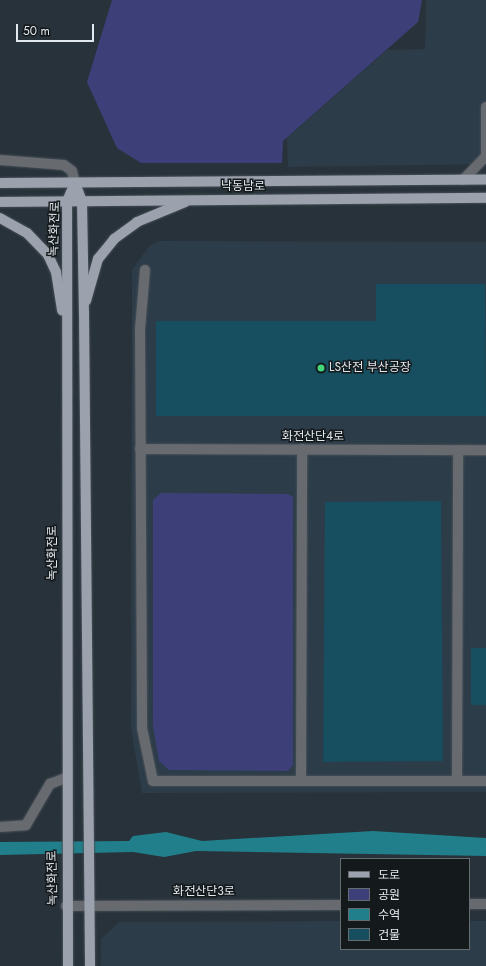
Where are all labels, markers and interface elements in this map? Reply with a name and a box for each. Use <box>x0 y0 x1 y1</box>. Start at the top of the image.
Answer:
scale bar <box>18 16 96 42</box>
text: 50 m <box>23 22 50 40</box>
street label: 낙동남로 <box>221 180 265 194</box>
street label: 녹산화전로 <box>47 201 63 257</box>
place label: LS산전 부산공장 <box>329 361 411 375</box>
marker: LS산전 부산공장 <box>316 363 326 373</box>
street label: 화전산단4로 <box>282 430 344 444</box>
street label: 녹산화전로 <box>46 525 60 581</box>
street label: 녹산화전로 <box>45 850 61 906</box>
legend <box>340 858 470 950</box>
text: 도로 <box>378 866 400 884</box>
street label: 화전산단3로 <box>173 885 235 899</box>
text: 공원 <box>378 886 400 904</box>
text: 수역 <box>378 906 400 924</box>
text: 건물 <box>378 926 400 944</box>

